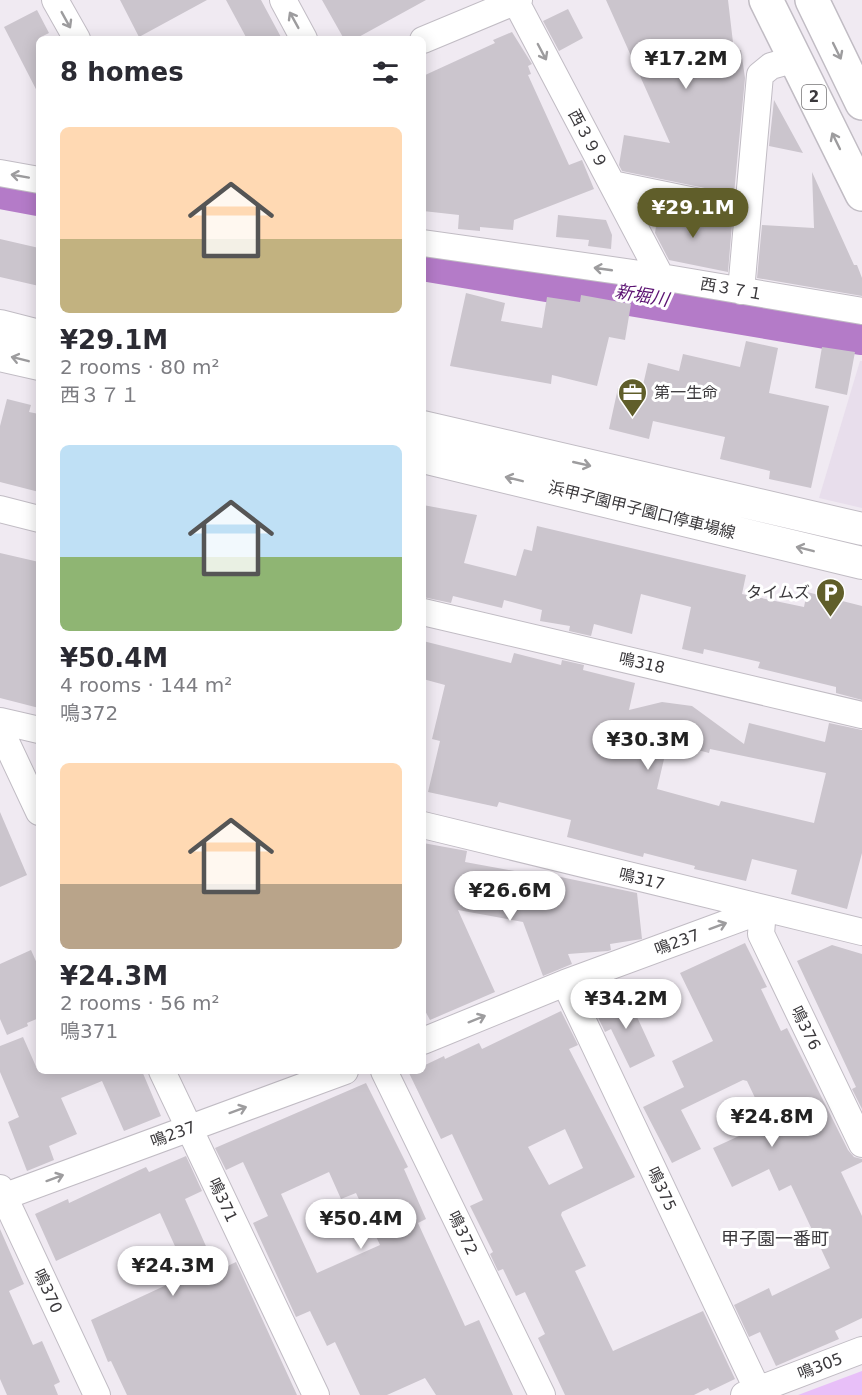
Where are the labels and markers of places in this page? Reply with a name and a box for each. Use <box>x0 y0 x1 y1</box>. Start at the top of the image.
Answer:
pin: ¥17.2M <box>637 39 735 90</box>
pin: ¥29.1M <box>644 188 742 239</box>
office icon: 第一生命 <box>617 376 649 418</box>
place label: 第一生命 <box>654 383 718 402</box>
parking icon: タイムズ <box>815 576 847 618</box>
place label: タイムズ <box>746 583 810 602</box>
pin: ¥30.3M <box>599 720 697 771</box>
pin: ¥26.6M <box>461 871 559 922</box>
pin: ¥34.2M <box>577 979 675 1030</box>
pin: ¥24.8M <box>723 1097 821 1148</box>
pin: ¥50.4M <box>312 1199 410 1250</box>
pin: ¥24.3M <box>124 1246 222 1297</box>

